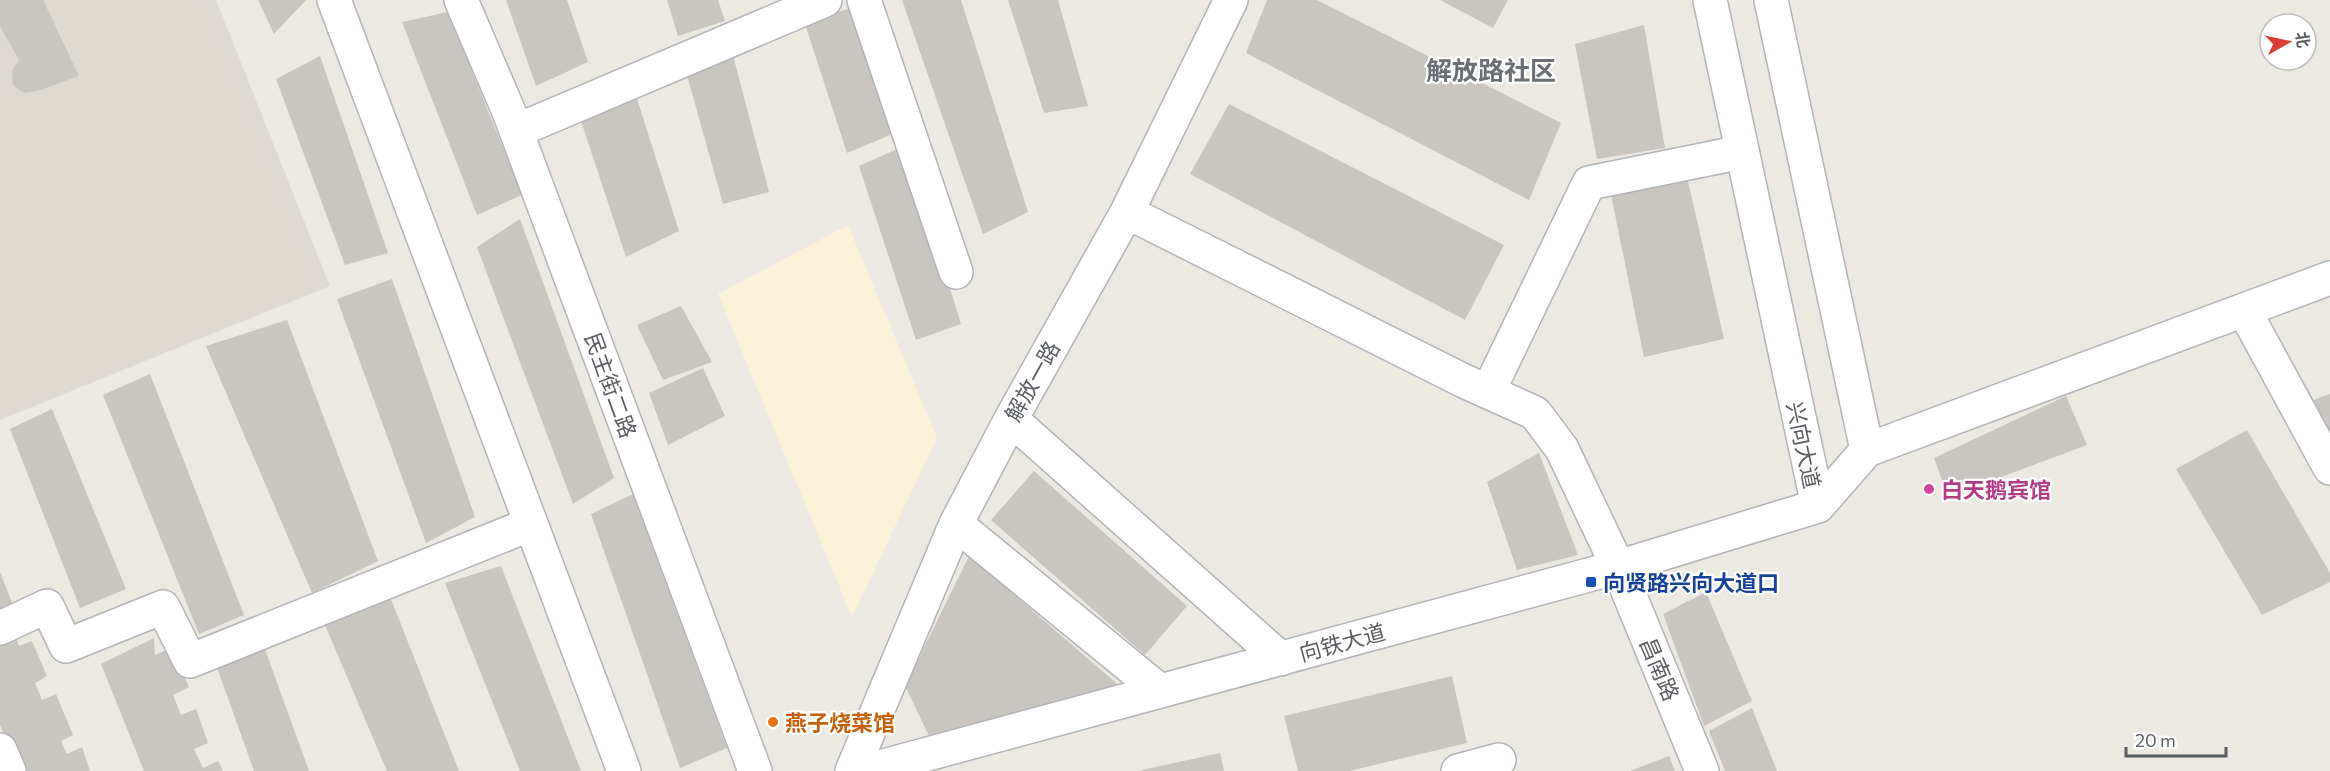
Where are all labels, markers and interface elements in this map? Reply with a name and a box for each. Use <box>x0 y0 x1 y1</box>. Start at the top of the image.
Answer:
north arrow <box>2258 12 2318 72</box>
text: 北 <box>2293 30 2314 49</box>
district label: 解放路社区 <box>1426 54 1556 85</box>
street label: 民主街二路 <box>580 329 642 441</box>
street label: 解放一路 <box>999 336 1065 426</box>
street label: 兴向大道 <box>1782 399 1826 491</box>
place label: 白天鹅宾馆 <box>1941 476 2051 503</box>
marker: 白天鹅宾馆 <box>1922 482 1936 496</box>
place label: 向贤路兴向大道口 <box>1603 569 1779 596</box>
marker: 向贤路兴向大道口 <box>1584 575 1598 589</box>
street label: 向铁大道 <box>1296 618 1388 666</box>
street label: 昌南路 <box>1635 633 1685 705</box>
place label: 燕子烧菜馆 <box>785 709 895 736</box>
marker: 燕子烧菜馆 <box>766 715 780 729</box>
scale bar <box>2126 720 2226 758</box>
text: 20 m <box>2135 729 2176 751</box>

